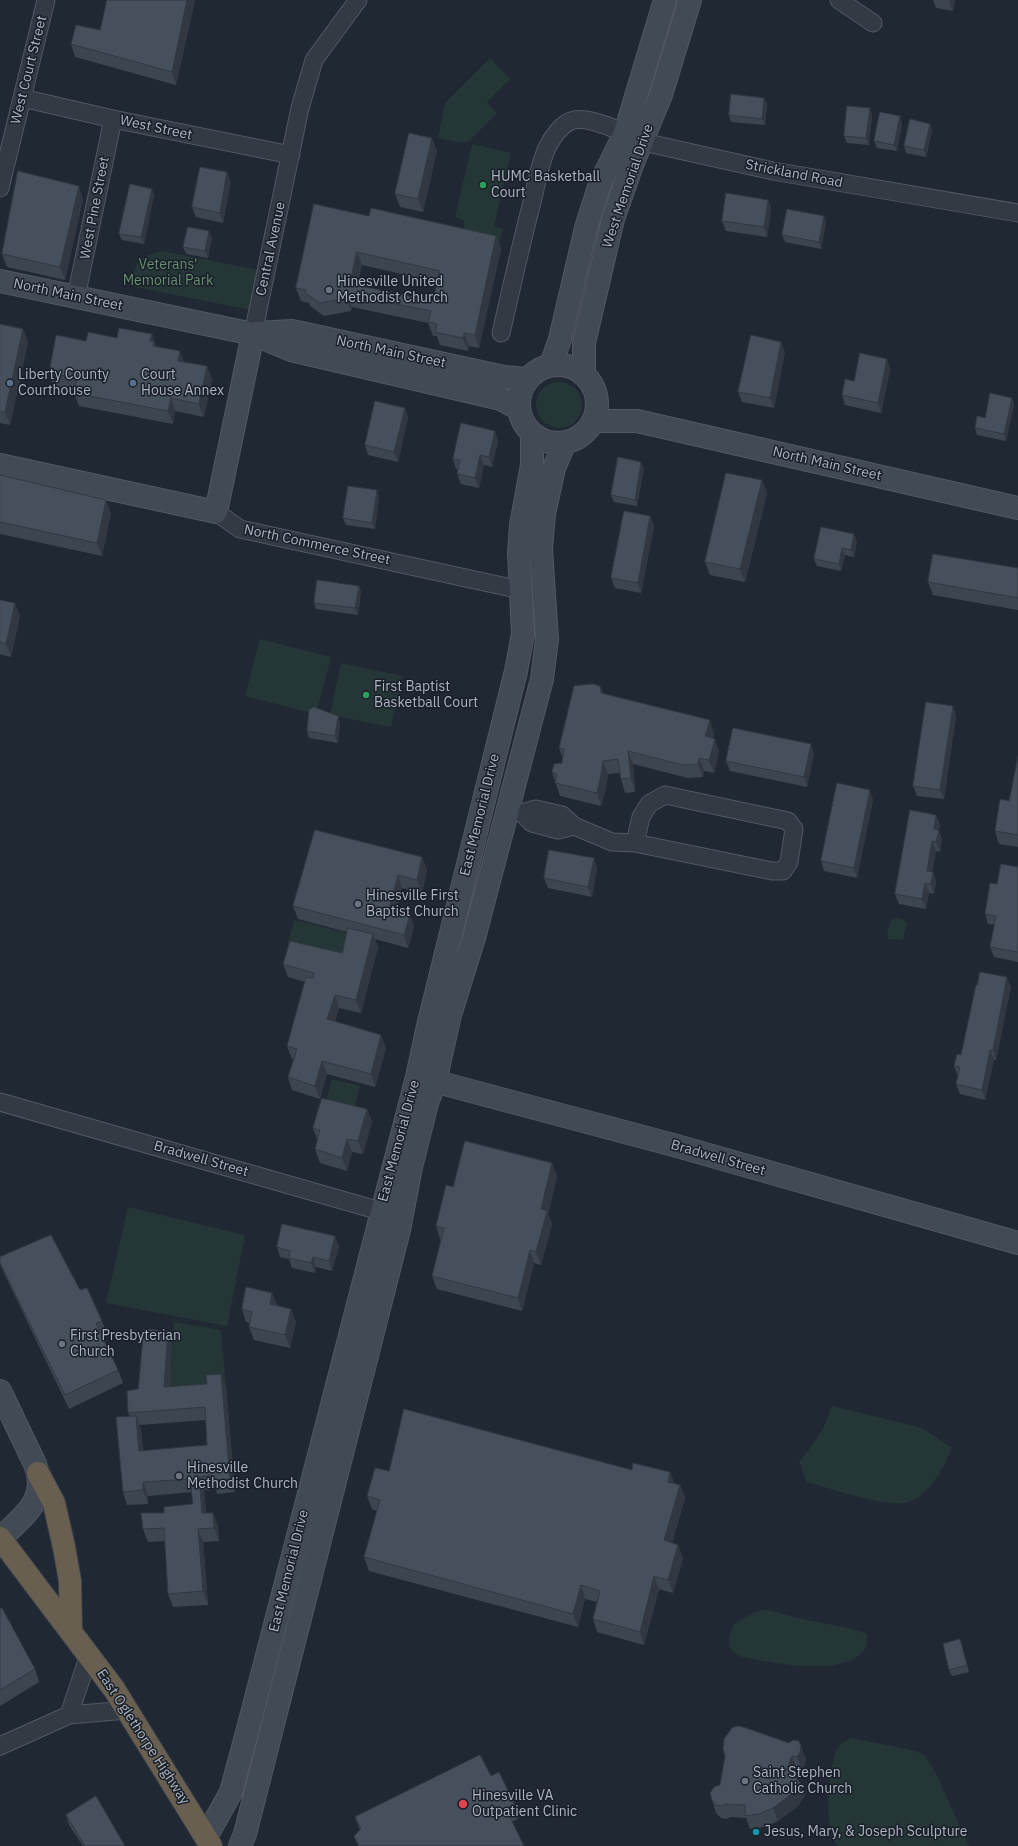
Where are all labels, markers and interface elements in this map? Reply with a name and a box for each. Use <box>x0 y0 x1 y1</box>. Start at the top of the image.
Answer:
street label: West Court Street <box>7 14 51 126</box>
street label: West Street <box>118 112 194 144</box>
street label: West Memorial Drive <box>599 122 657 250</box>
street label: West Pine Street <box>77 155 113 261</box>
street label: Strickland Road <box>744 156 844 192</box>
place label: HUMC Basketball Court <box>491 169 600 202</box>
marker: HUMC Basketball Court <box>478 180 488 190</box>
street label: Central Avenue <box>253 200 289 298</box>
park label: Veterans' Memorial Park <box>123 257 213 290</box>
place label: Hinesville United Methodist Church <box>337 274 448 306</box>
street label: North Main Street <box>12 275 124 315</box>
marker: Hinesville United Methodist Church <box>324 285 334 295</box>
street label: North Main Street <box>335 332 447 372</box>
place label: Liberty County Courthouse <box>18 367 109 400</box>
place label: Court House Annex <box>141 367 224 400</box>
marker: Liberty County Courthouse <box>5 378 15 388</box>
marker: Court House Annex <box>128 378 138 388</box>
street label: North Main Street <box>771 443 883 485</box>
street label: North Commerce Street <box>242 521 392 569</box>
place label: First Baptist Basketball Court <box>374 679 478 712</box>
marker: First Baptist Basketball Court <box>361 690 371 700</box>
street label: East Memorial Drive <box>457 752 503 878</box>
place label: Hinesville First Baptist Church <box>366 888 459 920</box>
marker: Hinesville First Baptist Church <box>353 899 363 909</box>
street label: East Memorial Drive <box>375 1078 423 1204</box>
street label: Bradwell Street <box>669 1136 767 1180</box>
street label: Bradwell Street <box>152 1137 250 1181</box>
place label: First Presbyterian Church <box>70 1328 181 1360</box>
marker: First Presbyterian Church <box>57 1339 67 1349</box>
place label: Hinesville Methodist Church <box>187 1460 298 1492</box>
marker: Hinesville Methodist Church <box>174 1471 184 1481</box>
street label: East Memorial Drive <box>266 1508 312 1634</box>
street label: East Oglethorpe Highway <box>93 1666 193 1808</box>
place label: Saint Stephen Catholic Church <box>753 1765 852 1798</box>
marker: Saint Stephen Catholic Church <box>740 1776 750 1786</box>
place label: Hinesville VA Outpatient Clinic <box>472 1788 577 1820</box>
marker: Hinesville VA Outpatient Clinic <box>457 1798 469 1810</box>
place label: Jesus, Mary, & Joseph Sculpture <box>764 1824 967 1840</box>
marker: Jesus, Mary, & Joseph Sculpture <box>751 1827 761 1837</box>

